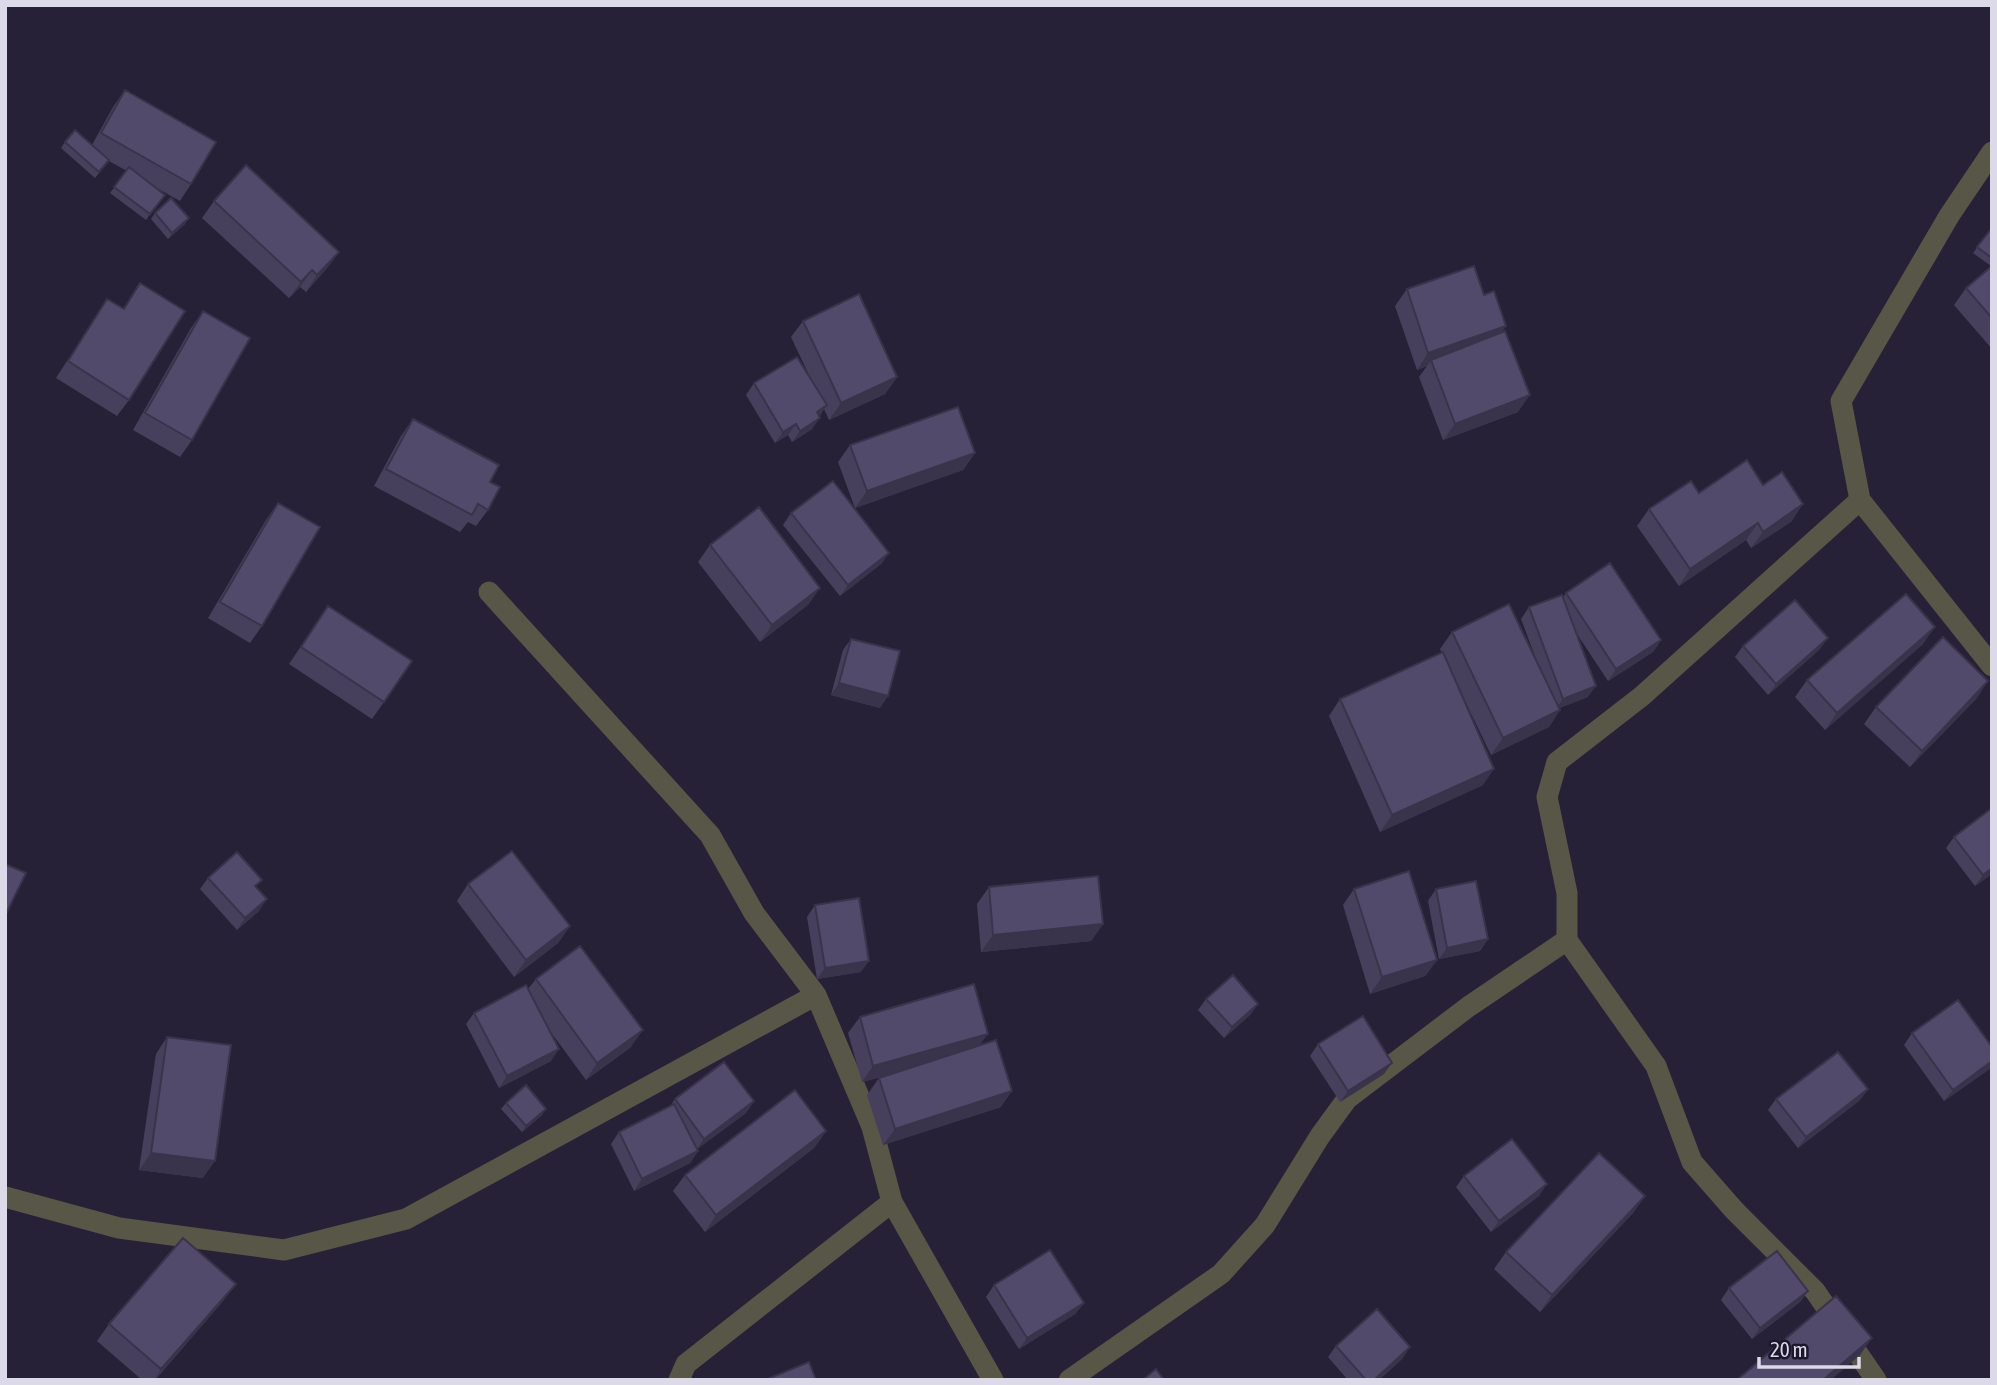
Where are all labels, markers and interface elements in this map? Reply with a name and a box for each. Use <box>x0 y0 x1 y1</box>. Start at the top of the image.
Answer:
scale bar <box>1759 1326 1859 1370</box>
text: 20 m <box>1770 1337 1808 1361</box>

